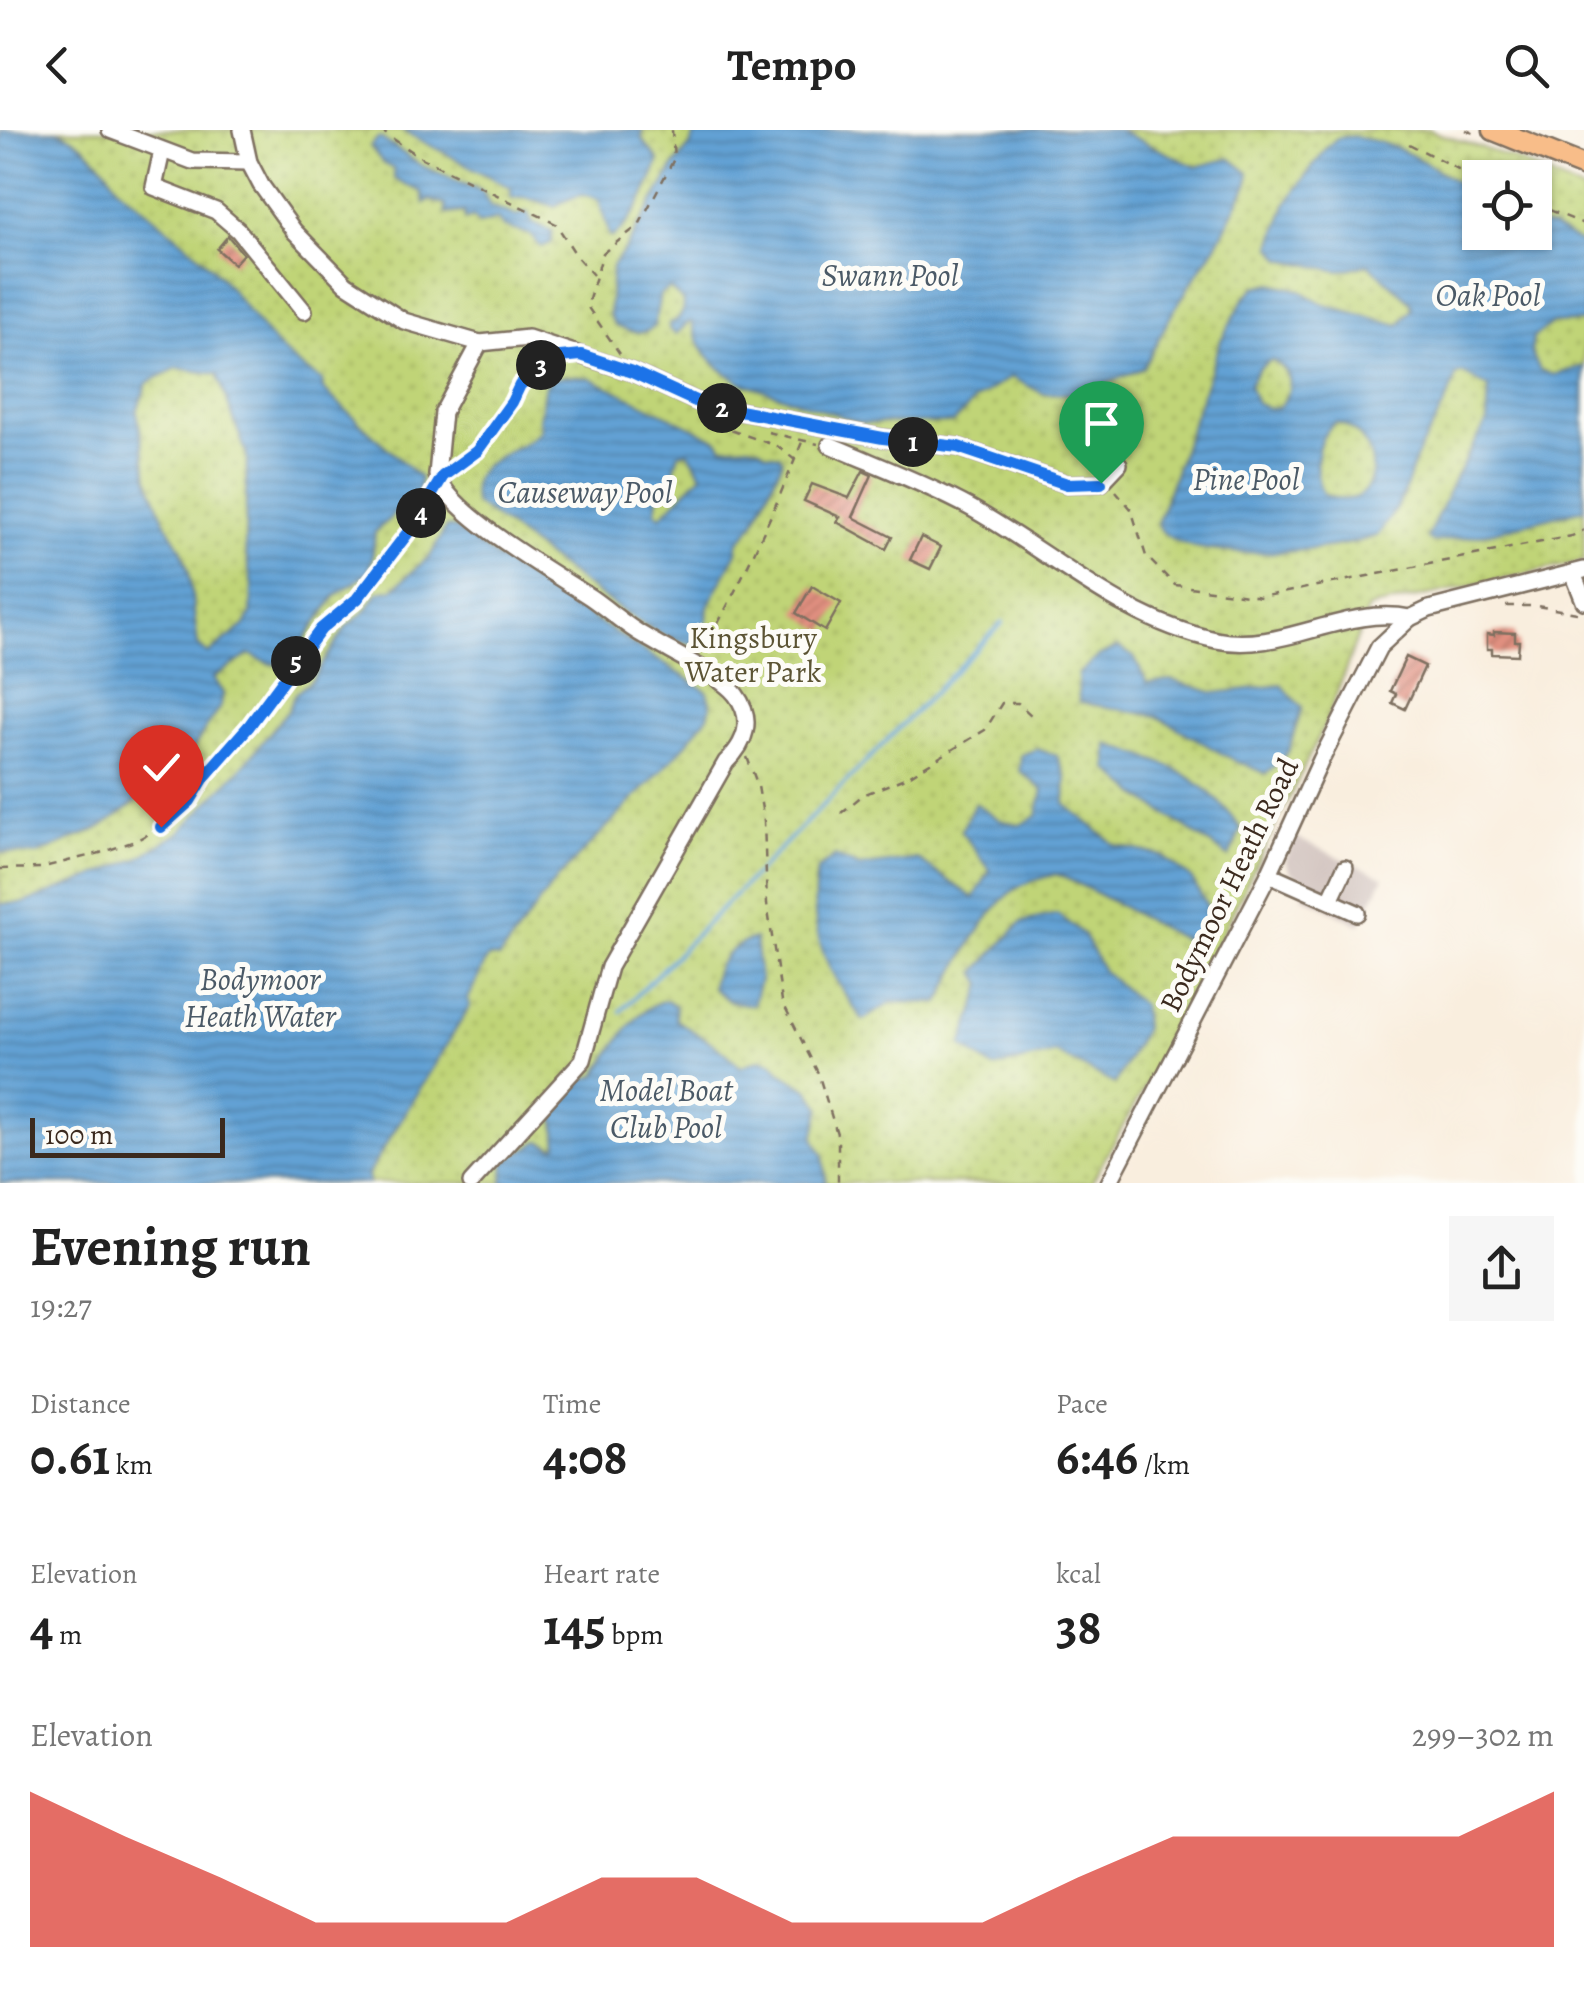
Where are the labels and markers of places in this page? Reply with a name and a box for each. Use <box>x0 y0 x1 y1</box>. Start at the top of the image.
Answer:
pin: 3 <box>516 340 566 390</box>
pin <box>1059 381 1144 484</box>
pin: 2 <box>697 383 747 433</box>
pin: 1 <box>888 417 938 467</box>
pin: 4 <box>396 488 446 538</box>
pin: 5 <box>271 636 321 686</box>
pin <box>119 725 204 828</box>

